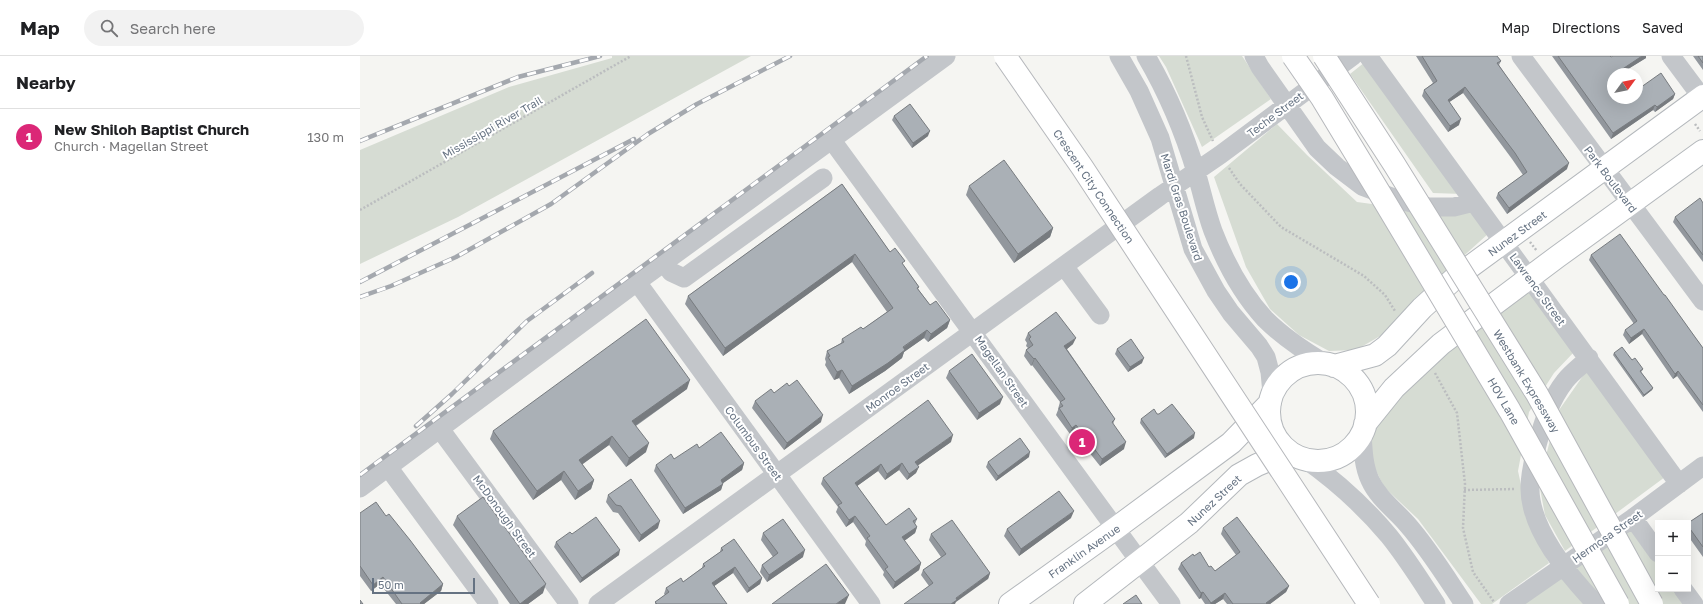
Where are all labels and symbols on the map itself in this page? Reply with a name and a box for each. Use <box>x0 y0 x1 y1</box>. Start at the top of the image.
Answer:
north arrow <box>1607 68 1643 104</box>
street label: Teche Street <box>1244 89 1306 139</box>
street label: Mississippi River Trail <box>440 93 545 161</box>
street label: Crescent City Connection <box>1051 127 1137 245</box>
street label: Park Boulevard <box>1582 143 1640 215</box>
street label: Mardi Gras Boulevard <box>1158 152 1206 262</box>
street label: Nunez Street <box>1485 207 1549 259</box>
street label: Lawrence Street <box>1507 250 1569 328</box>
your location <box>1281 272 1301 292</box>
street label: Westbank Expressway <box>1491 327 1563 435</box>
street label: Magellan Street <box>973 333 1031 409</box>
street label: Monroe Street <box>863 360 931 414</box>
street label: HOV Lane <box>1485 375 1523 427</box>
street label: Columbus Street <box>723 403 785 483</box>
pin: 1 <box>1069 427 1095 457</box>
street label: McDonough Street <box>471 472 539 560</box>
street label: Nunez Street <box>1184 472 1244 528</box>
street label: Hermosa Street <box>1569 507 1645 565</box>
street label: Franklin Avenue <box>1046 521 1122 581</box>
scale bar <box>372 576 475 595</box>

